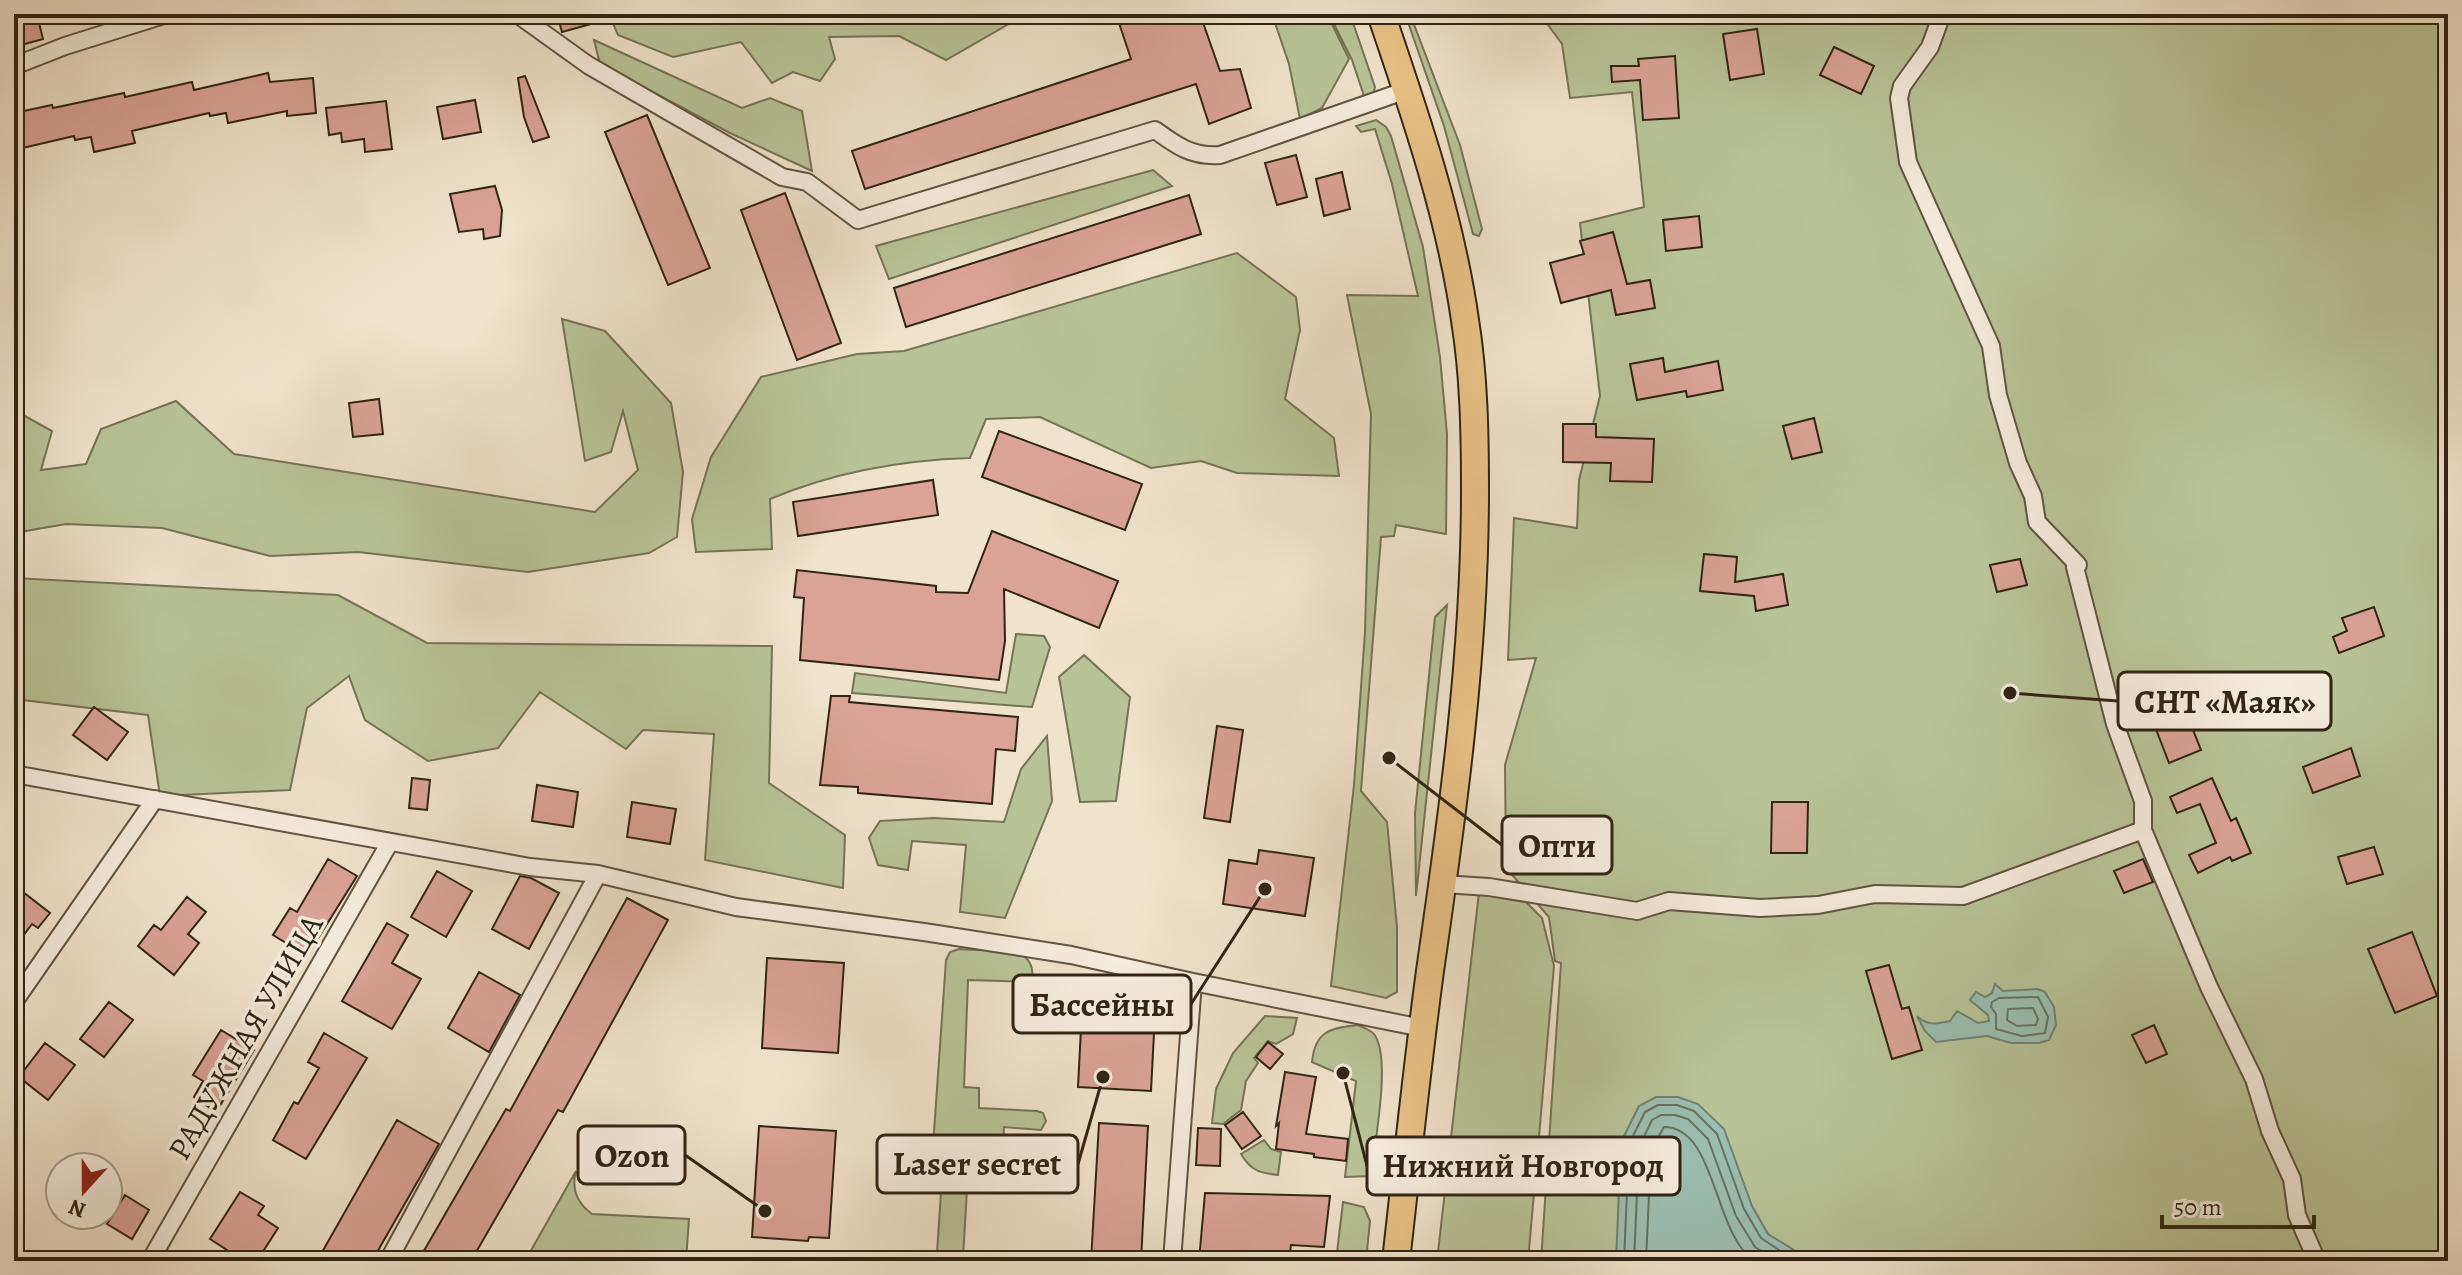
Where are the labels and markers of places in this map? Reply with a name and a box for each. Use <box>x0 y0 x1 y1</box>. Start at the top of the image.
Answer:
callout: СНТ «Маяк» <box>2118 672 2331 730</box>
callout: Опти <box>1502 816 1612 874</box>
callout: Бассейны <box>1013 975 1191 1033</box>
callout: Ozon <box>578 1126 685 1184</box>
callout: Laser secret <box>877 1135 1078 1193</box>
callout: Нижний Новгород <box>1367 1137 1680 1195</box>

